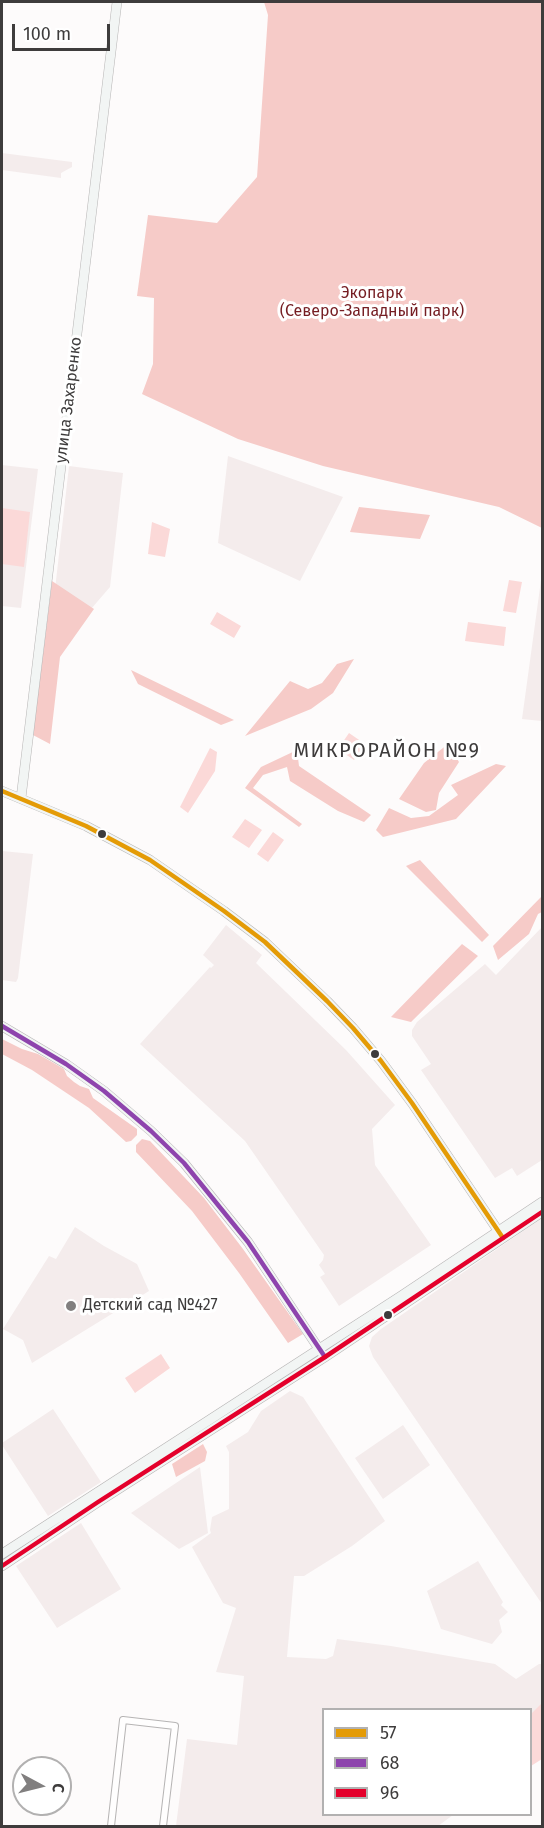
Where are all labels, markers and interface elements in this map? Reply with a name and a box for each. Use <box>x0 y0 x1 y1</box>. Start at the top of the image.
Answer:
scale bar <box>15 12 112 50</box>
text: 100 m <box>23 23 71 45</box>
park label: Экопарк (Северо-Западный парк) <box>280 284 464 322</box>
street label: улица Захаренко <box>52 336 86 464</box>
district label: МИКРОРАЙОН №9 <box>293 739 481 763</box>
unlabelled marker <box>96 828 108 840</box>
unlabelled marker <box>369 1048 381 1060</box>
place label: Детский сад №427 <box>83 1296 218 1316</box>
marker: Детский сад №427 <box>64 1299 78 1313</box>
unlabelled marker <box>382 1309 394 1321</box>
legend <box>322 1708 532 1816</box>
text: 57 <box>380 1722 397 1744</box>
text: 68 <box>380 1752 400 1774</box>
north arrow <box>12 1756 72 1816</box>
text: С <box>48 1782 68 1794</box>
text: 96 <box>380 1782 399 1804</box>

